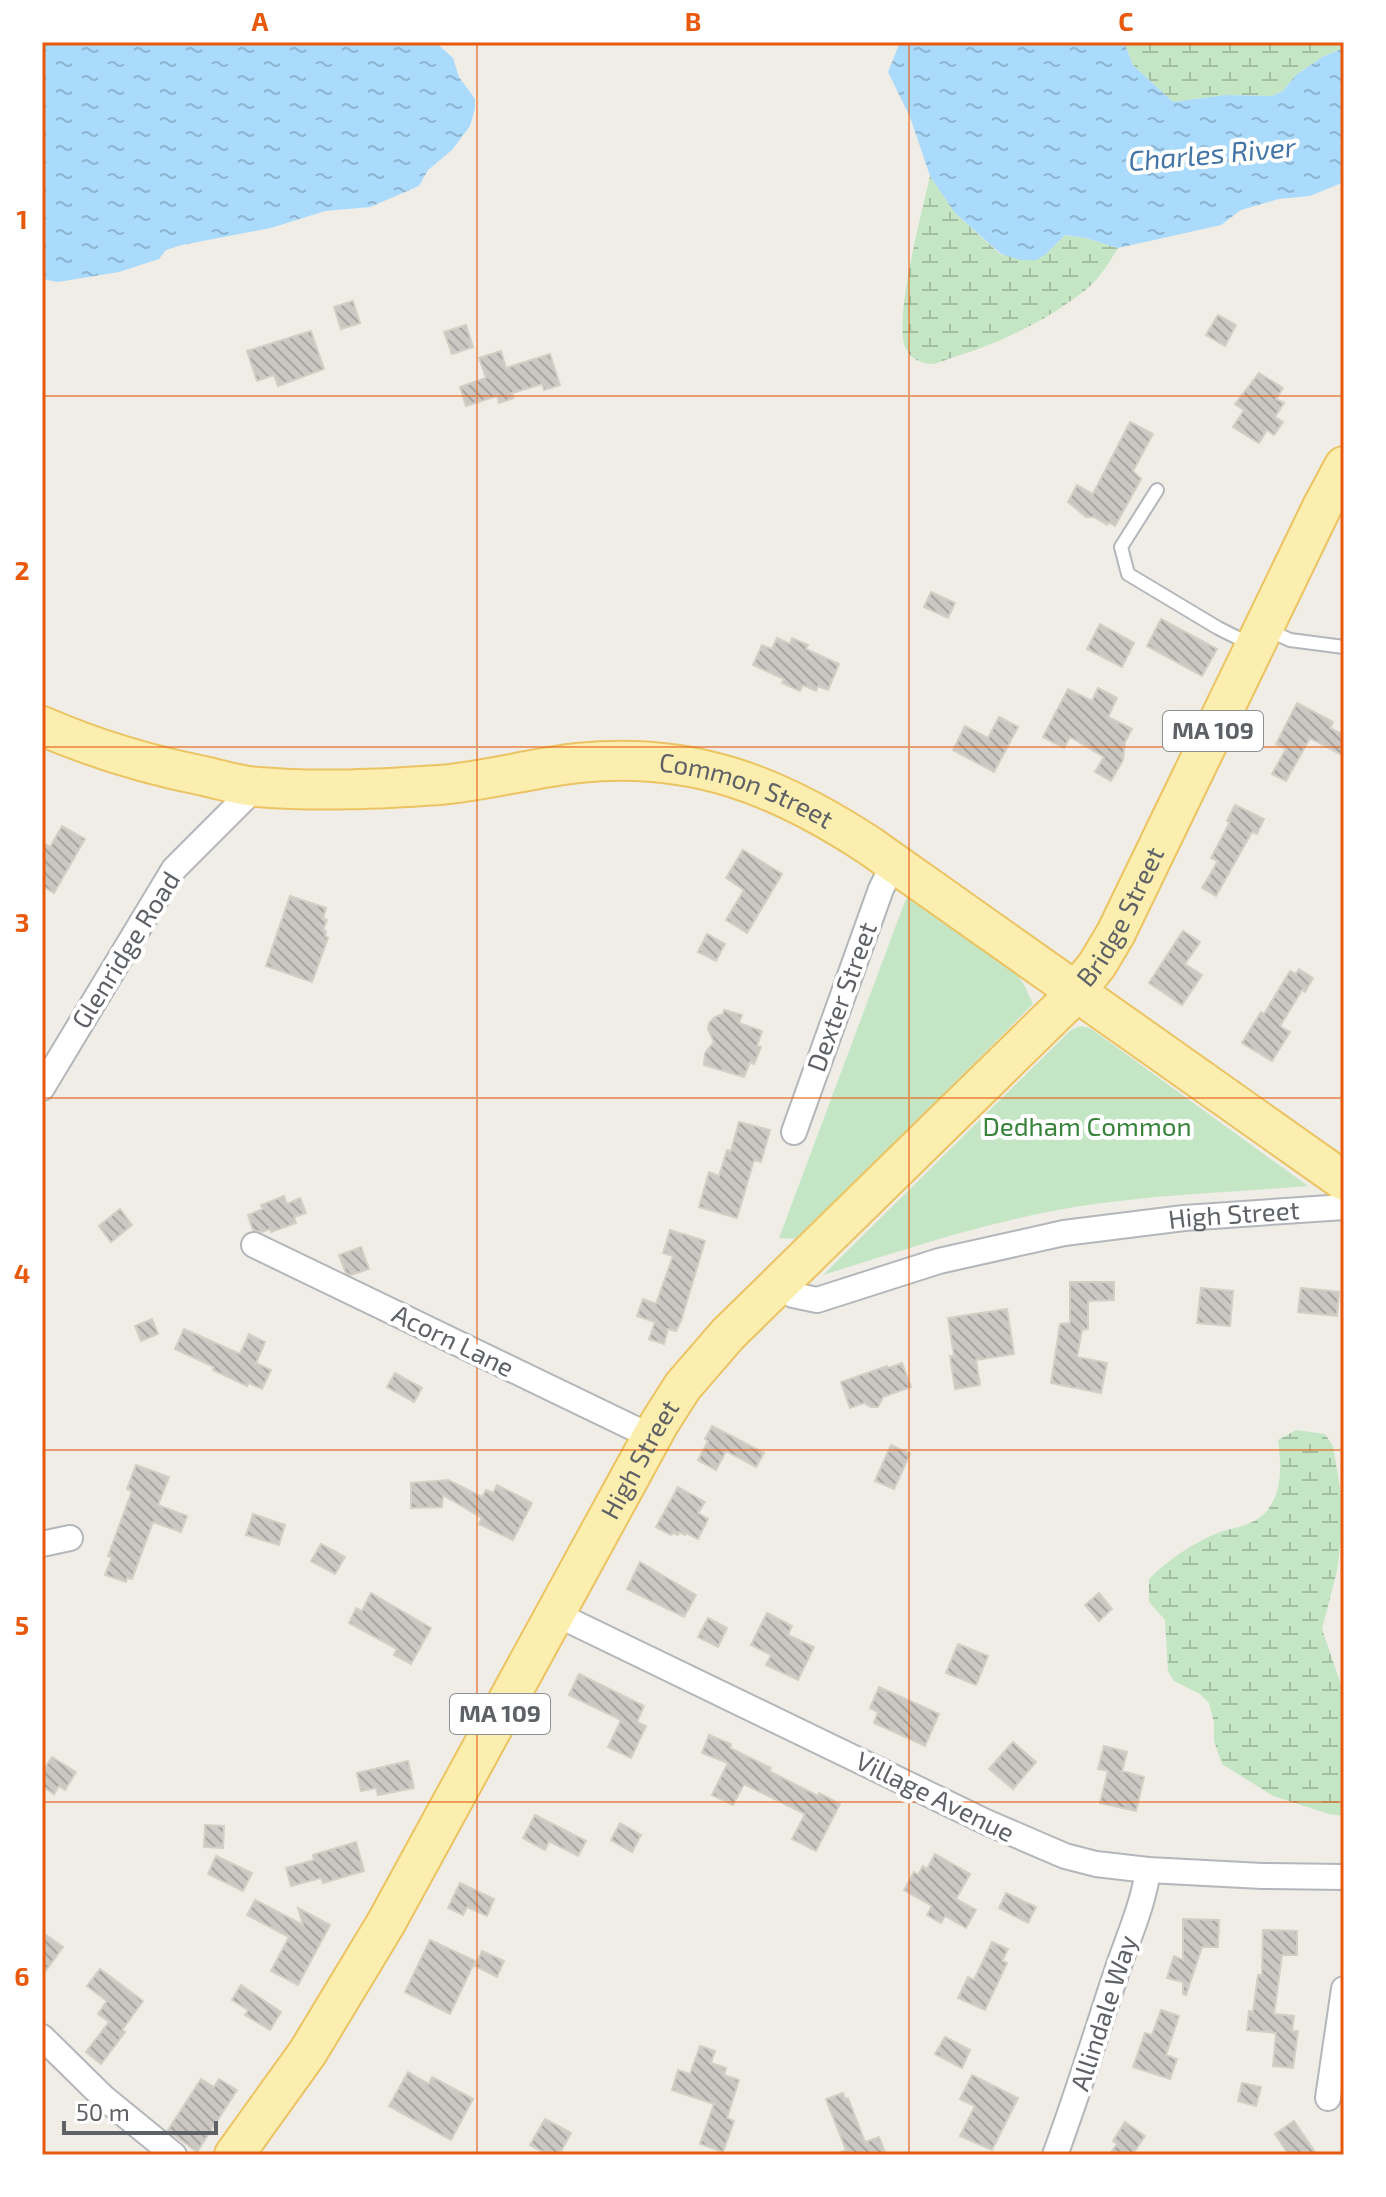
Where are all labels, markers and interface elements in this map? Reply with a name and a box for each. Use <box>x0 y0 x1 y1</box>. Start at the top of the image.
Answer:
text: A <box>252 5 269 36</box>
text: B <box>685 5 701 36</box>
text: C <box>1118 5 1134 36</box>
water label: Charles River <box>1127 129 1298 177</box>
text: 1 <box>16 203 28 234</box>
text: 2 <box>14 554 30 585</box>
road number: MA 109 <box>1163 711 1263 751</box>
street label: Common Street <box>658 745 839 834</box>
street label: Bridge Street <box>1069 841 1169 992</box>
street label: Glenridge Road <box>64 865 185 1033</box>
text: 3 <box>15 906 29 937</box>
street label: Dexter Street <box>799 917 882 1075</box>
park label: Dedham Common <box>982 1110 1192 1141</box>
street label: High Street <box>1166 1193 1301 1234</box>
text: 4 <box>14 1257 30 1288</box>
street label: Acorn Lane <box>388 1297 520 1382</box>
street label: High Street <box>593 1393 684 1524</box>
text: 5 <box>15 1609 29 1640</box>
road number: MA 109 <box>450 1694 550 1734</box>
street label: Village Avenue <box>851 1744 1020 1847</box>
street label: Allindale Way <box>1063 1931 1142 2094</box>
text: 6 <box>14 1960 30 1991</box>
scale bar <box>64 2085 216 2135</box>
text: 50 m <box>76 2097 130 2126</box>

